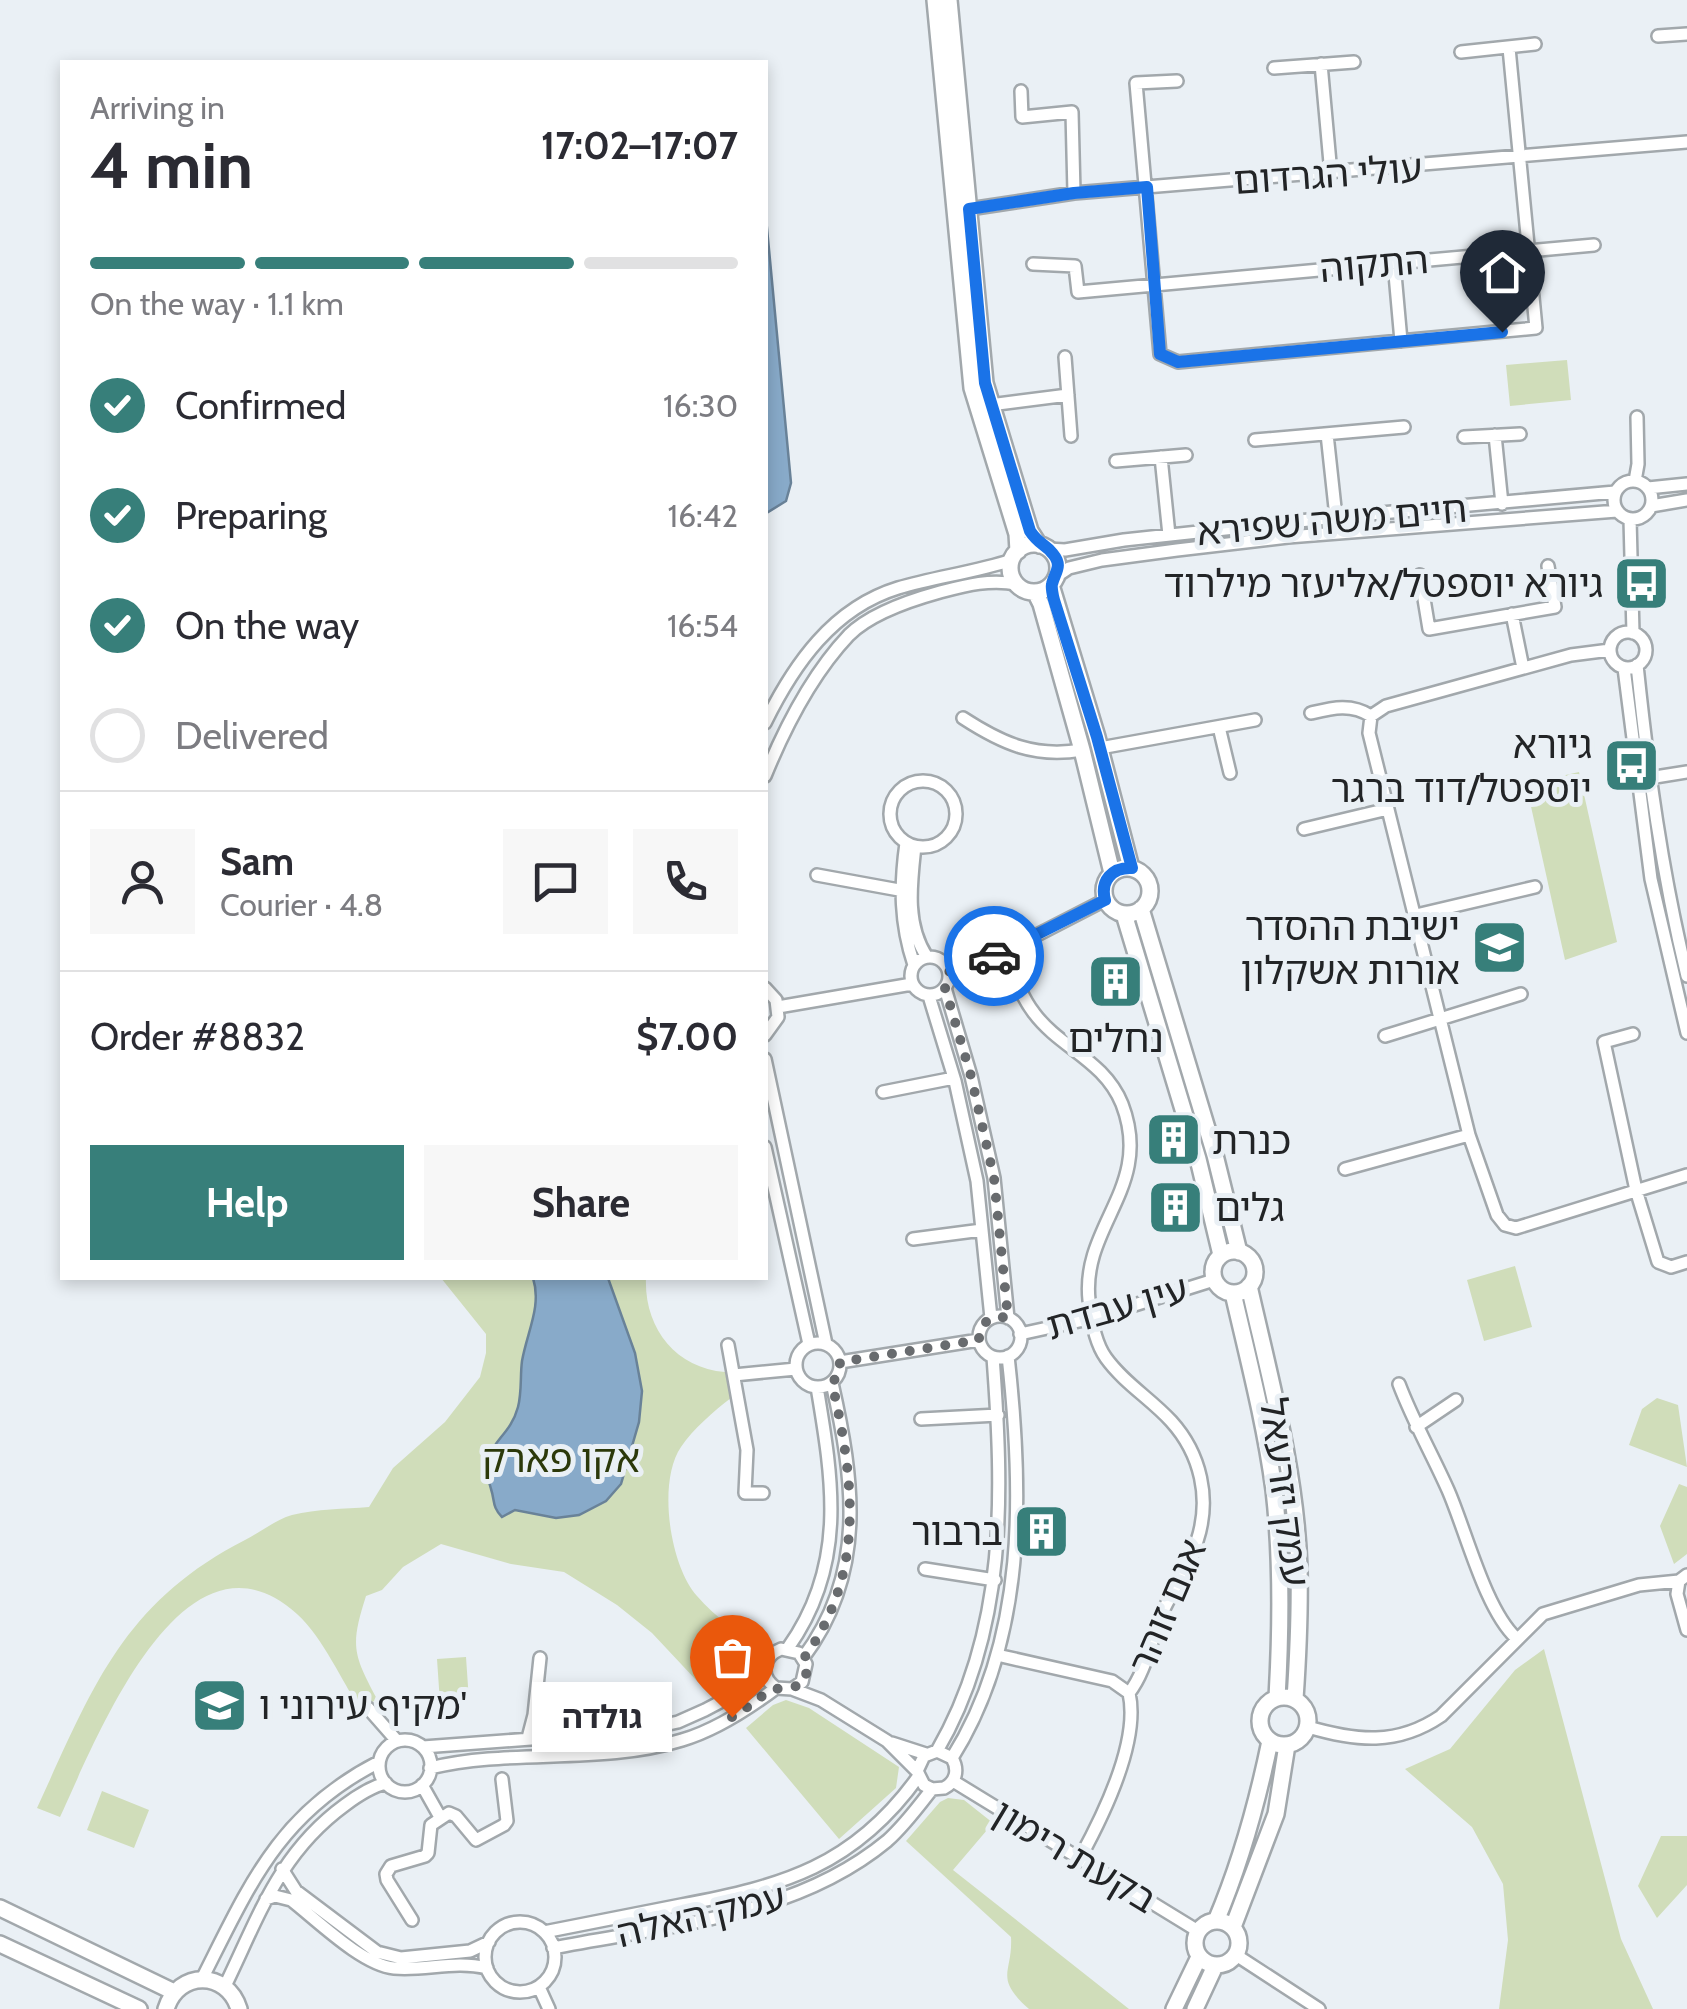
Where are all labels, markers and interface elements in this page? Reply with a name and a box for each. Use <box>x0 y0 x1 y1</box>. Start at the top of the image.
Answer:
text: Arriving in <box>90 88 225 127</box>
text: 17:02–17:07 <box>541 122 738 169</box>
text: 4 min <box>90 125 253 204</box>
street label: עולי הגרדום <box>1232 144 1424 204</box>
pin <box>1460 230 1545 333</box>
street label: התקוה <box>1318 236 1430 292</box>
icon: home <box>1475 245 1530 300</box>
text: On the way · 1.1 km <box>90 284 344 323</box>
icon: check <box>90 378 145 433</box>
text: Confirmed <box>175 382 346 429</box>
text: 16:30 <box>663 386 738 425</box>
street label: חיים משה שפירא <box>1195 485 1469 555</box>
icon: check <box>90 488 145 543</box>
text: Preparing <box>175 492 327 539</box>
text: 16:42 <box>667 496 738 535</box>
bus stop icon: גיורא יוספטל/אליעזר מילרוד <box>1612 553 1672 613</box>
place label: גיורא יוספטל/אליעזר מילרוד <box>1164 560 1603 607</box>
icon: check <box>90 598 145 653</box>
text: On the way <box>175 602 359 649</box>
text: 16:54 <box>667 606 738 645</box>
text: Delivered <box>175 712 329 759</box>
place label: גיורא יוספטל/דוד ברגר <box>1331 721 1592 812</box>
bus stop icon: גיורא יוספטל/דוד ברגר <box>1601 736 1661 796</box>
button: person <box>90 829 195 934</box>
button: chat <box>503 829 608 934</box>
button: phone <box>633 829 738 934</box>
text: Sam <box>220 838 294 885</box>
text: Courier · 4.8 <box>220 885 383 924</box>
place label: ישיבת ההסדר אורות אשקלון <box>1240 903 1460 994</box>
courier <box>944 906 1044 1006</box>
school or university icon: ישיבת ההסדר אורות אשקלון <box>1469 918 1529 978</box>
icon: car <box>967 929 1022 984</box>
building icon: נחלים <box>1086 951 1146 1011</box>
text: Order #8832 <box>90 1013 305 1060</box>
text: $7.00 <box>636 1013 738 1060</box>
place label: נחלים <box>1068 1015 1164 1062</box>
building icon: כנרת <box>1143 1110 1203 1170</box>
place label: כנרת <box>1212 1117 1291 1164</box>
button: Help <box>90 1145 404 1260</box>
button: Share <box>424 1145 738 1260</box>
building icon: גלים <box>1146 1177 1206 1237</box>
place label: גלים <box>1215 1184 1285 1231</box>
street label: עין עבדת <box>1041 1264 1193 1350</box>
street label: עמק יזרעאל <box>1250 1395 1320 1589</box>
park label: אקו פארק <box>482 1435 640 1482</box>
building icon: ברבור <box>1012 1501 1072 1561</box>
place label: ברבור <box>911 1508 1003 1555</box>
street label: אגם זוהר <box>1118 1532 1216 1680</box>
pin <box>690 1615 775 1718</box>
icon: bag <box>705 1630 760 1685</box>
school or university icon: מקיף עירוני ו' <box>190 1675 250 1735</box>
place label: מקיף עירוני ו' <box>259 1682 467 1729</box>
callout: גולדה <box>532 1682 672 1752</box>
text: גולדה <box>562 1697 642 1736</box>
street label: בקעת רימון <box>985 1789 1165 1923</box>
street label: עמק האלה <box>612 1873 790 1957</box>

